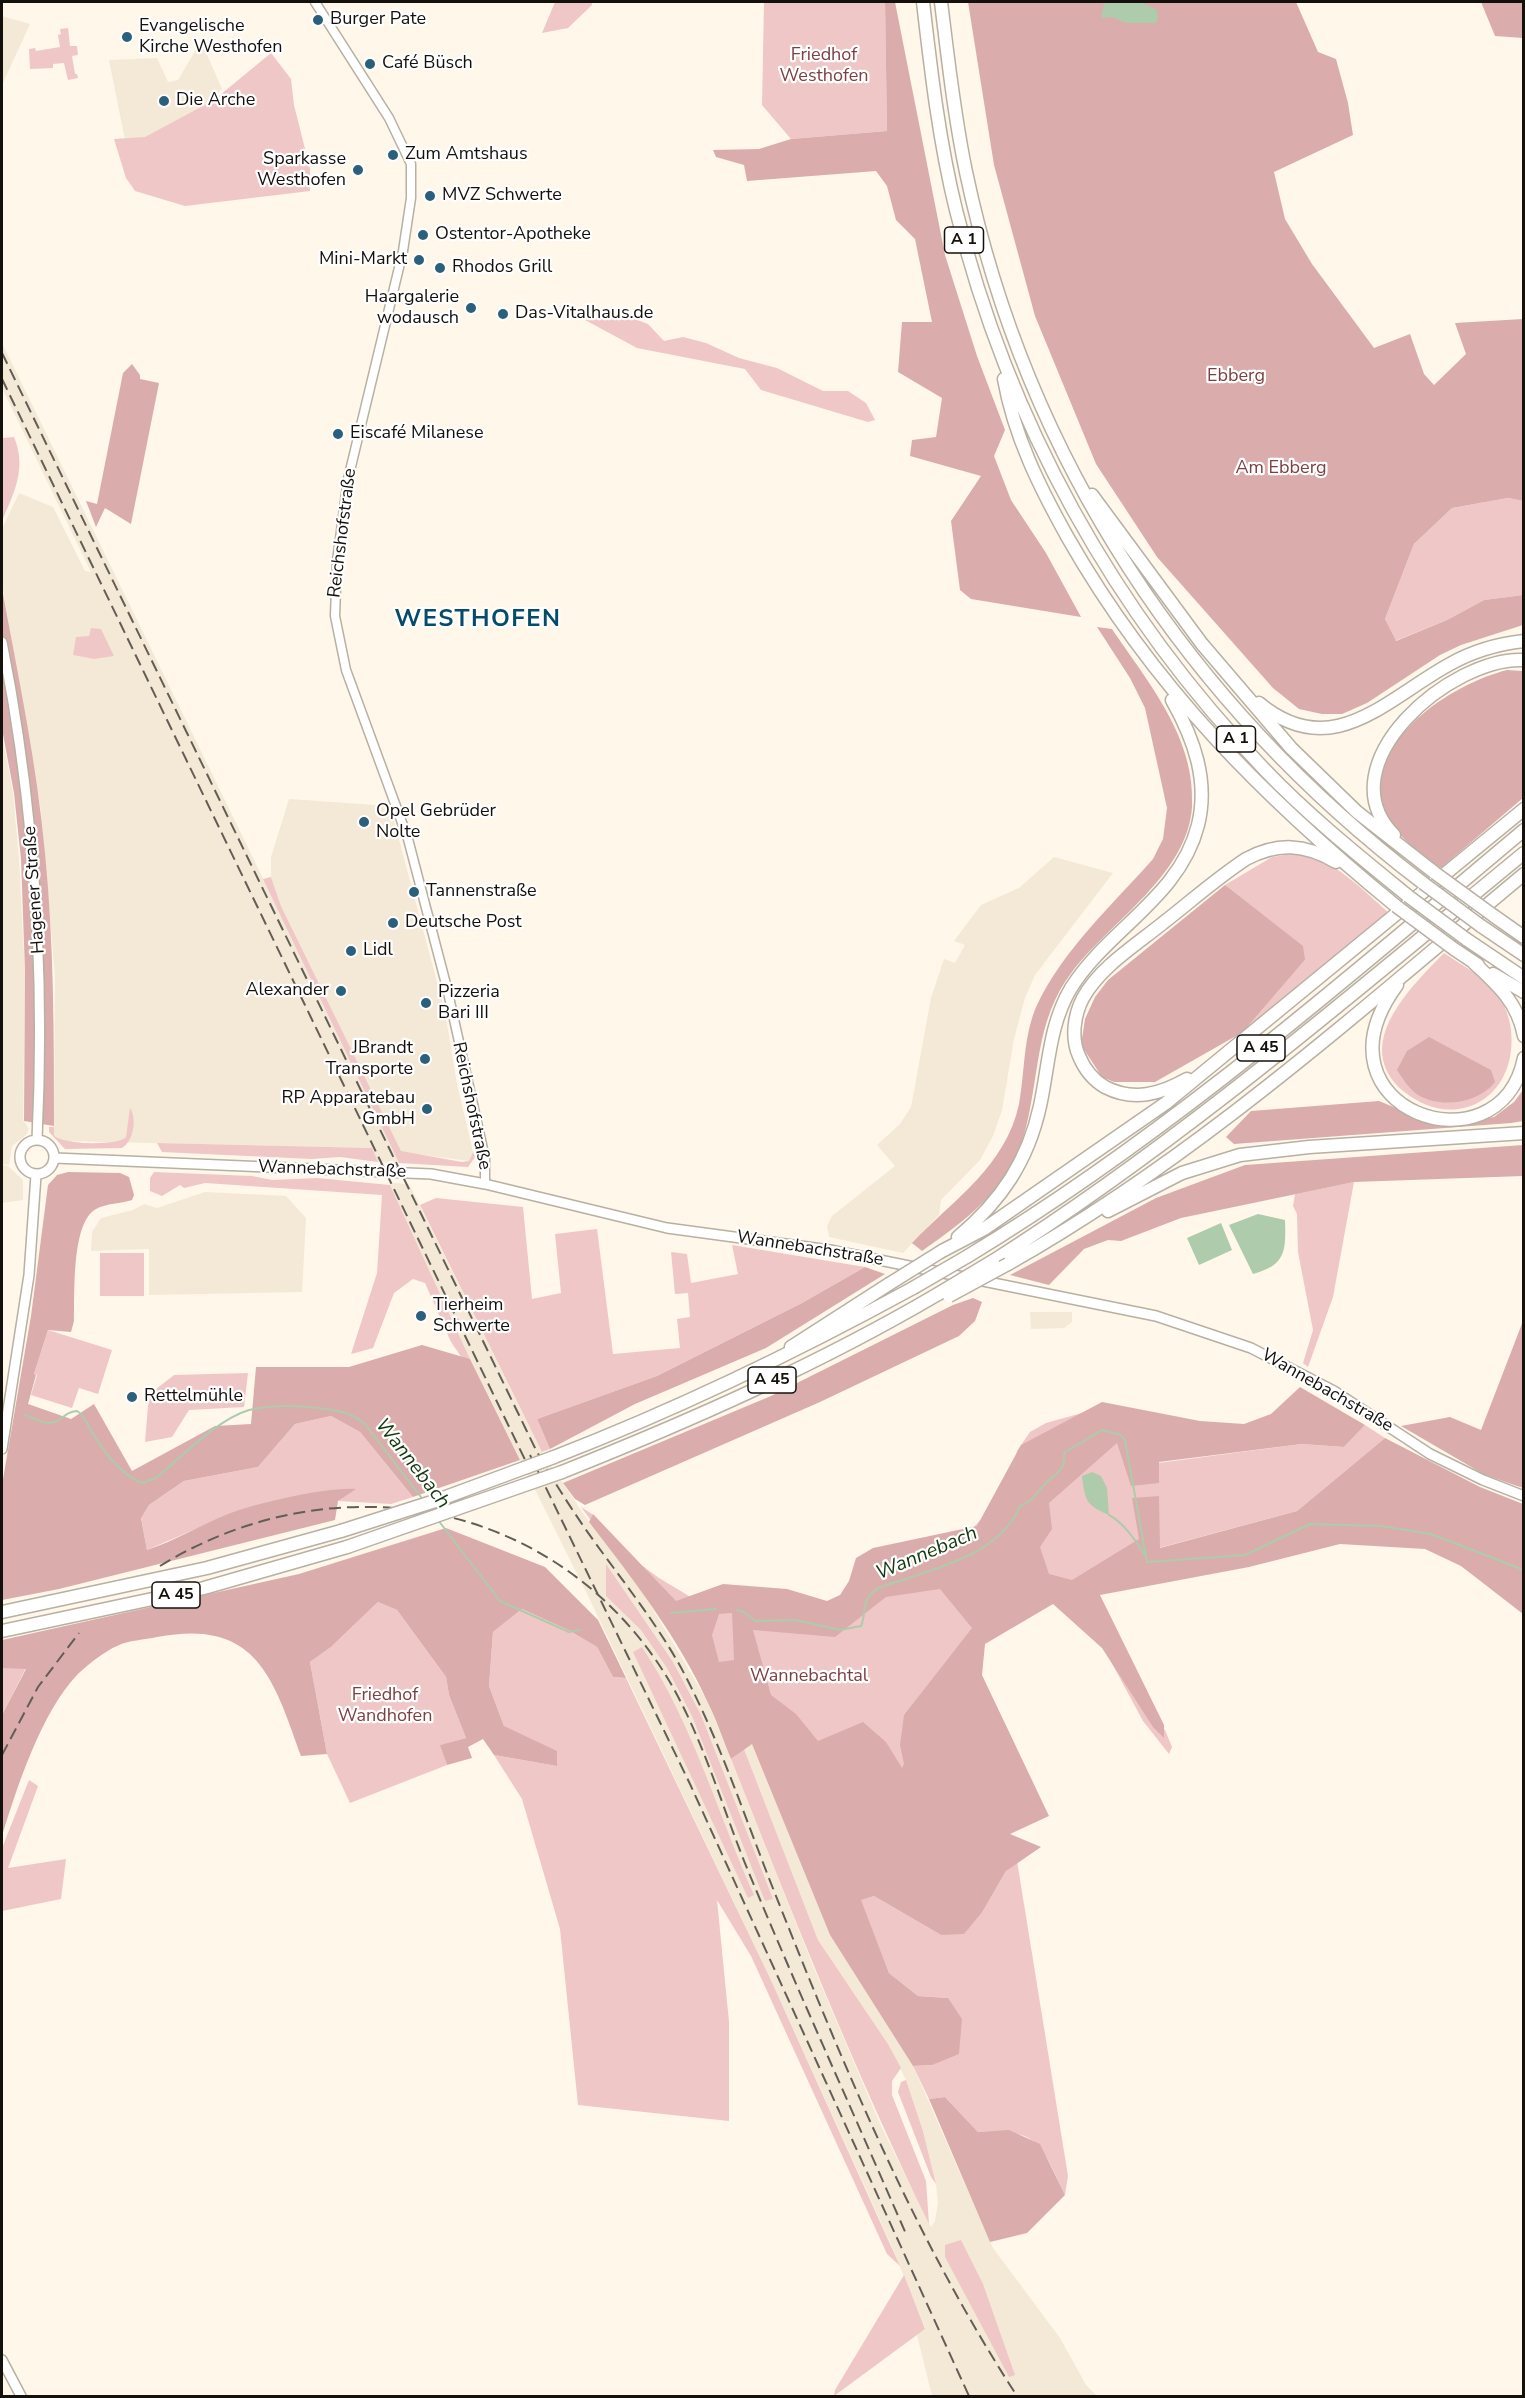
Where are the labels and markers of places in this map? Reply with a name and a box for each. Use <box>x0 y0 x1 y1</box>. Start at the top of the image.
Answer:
place label: Burger Pate <box>330 9 426 31</box>
marker: Burger Pate <box>311 13 325 27</box>
place label: Evangelische Kirche Westhofen <box>139 16 282 58</box>
marker: Evangelische Kirche Westhofen <box>120 30 134 44</box>
place label: Café Büsch <box>382 53 473 75</box>
marker: Café Büsch <box>363 57 377 71</box>
place label: Die Arche <box>176 90 255 112</box>
marker: Die Arche <box>157 94 171 108</box>
place label: Zum Amtshaus <box>405 144 528 166</box>
marker: Zum Amtshaus <box>386 148 400 162</box>
place label: Sparkasse Westhofen <box>257 149 346 192</box>
marker: Sparkasse Westhofen <box>351 163 365 177</box>
place label: MVZ Schwerte <box>442 185 562 207</box>
marker: MVZ Schwerte <box>423 189 437 203</box>
place label: Ostentor-Apotheke <box>435 224 591 246</box>
marker: Ostentor-Apotheke <box>416 228 430 242</box>
place label: Mini-Markt <box>319 249 407 271</box>
marker: Mini-Markt <box>412 253 426 267</box>
place label: Rhodos Grill <box>452 257 552 279</box>
marker: Rhodos Grill <box>433 261 447 275</box>
place label: Haargalerie wodausch <box>365 287 459 330</box>
marker: Haargalerie wodausch <box>464 301 478 315</box>
place label: Das-Vitalhaus.de <box>515 303 653 325</box>
marker: Das-Vitalhaus.de <box>496 307 510 321</box>
place label: Eiscafé Milanese <box>350 423 484 445</box>
marker: Eiscafé Milanese <box>331 427 345 441</box>
place label: Opel Gebrüder Nolte <box>376 801 496 844</box>
marker: Opel Gebrüder Nolte <box>357 815 371 829</box>
place label: Tannenstraße <box>426 881 537 903</box>
marker: Tannenstraße <box>407 885 421 899</box>
place label: Deutsche Post <box>405 912 522 934</box>
marker: Deutsche Post <box>386 916 400 930</box>
place label: Lidl <box>363 940 393 962</box>
marker: Lidl <box>344 944 358 958</box>
place label: Alexander <box>245 980 329 1002</box>
place label: Pizzeria Bari III <box>438 982 500 1024</box>
marker: Alexander <box>334 984 348 998</box>
marker: Pizzeria Bari III <box>419 996 433 1010</box>
place label: JBrandt Transporte <box>326 1038 413 1080</box>
marker: JBrandt Transporte <box>418 1052 432 1066</box>
place label: RP Apparatebau GmbH <box>281 1088 415 1130</box>
marker: RP Apparatebau GmbH <box>420 1102 434 1116</box>
place label: Tierheim Schwerte <box>433 1295 510 1338</box>
marker: Tierheim Schwerte <box>414 1309 428 1323</box>
place label: Rettelmühle <box>144 1386 243 1408</box>
marker: Rettelmühle <box>125 1390 139 1404</box>

